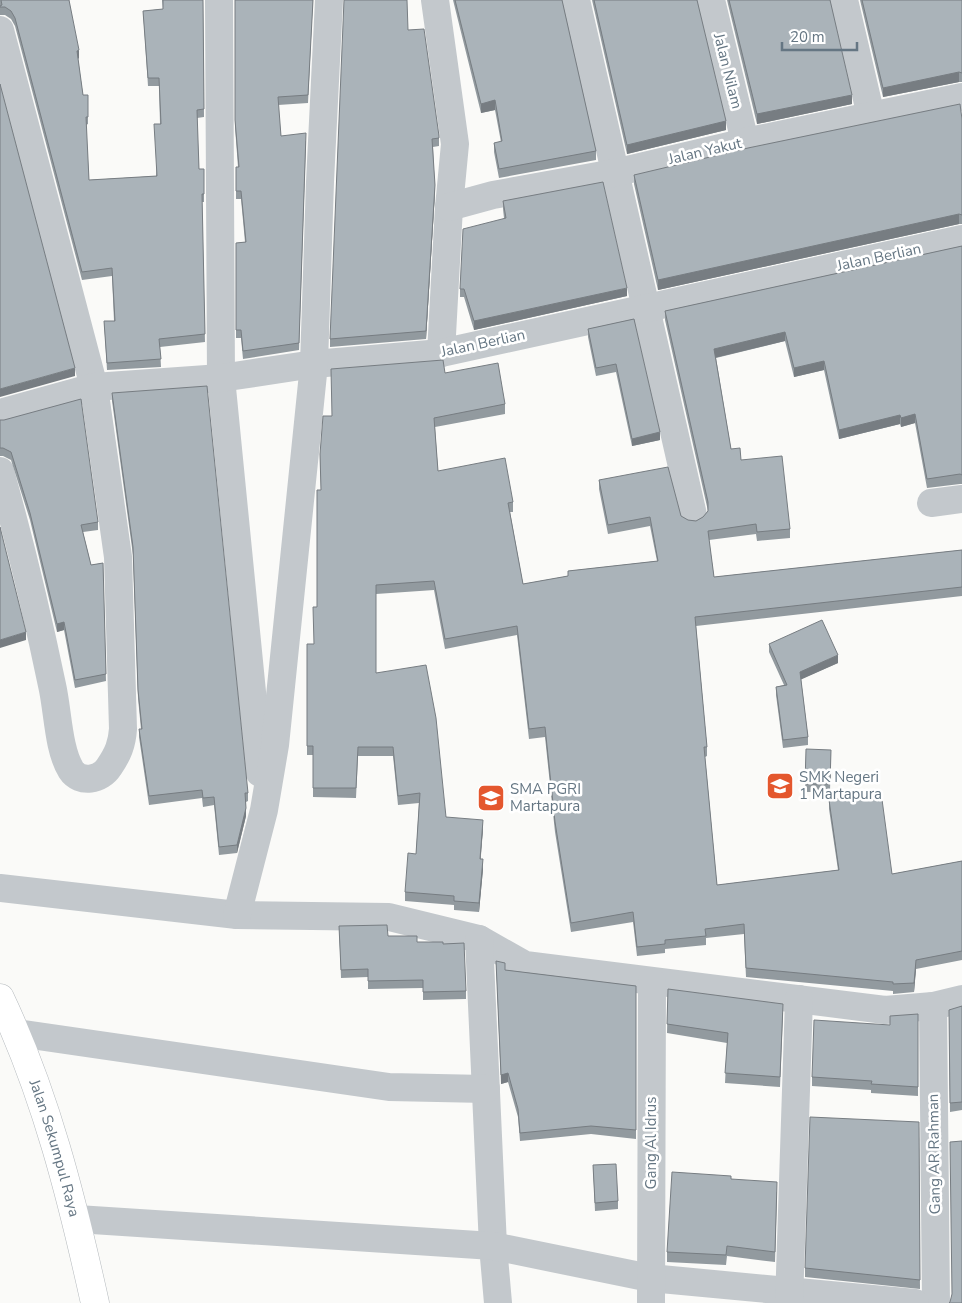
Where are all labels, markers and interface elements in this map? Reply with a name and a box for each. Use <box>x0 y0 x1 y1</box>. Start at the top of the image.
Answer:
scale bar <box>782 20 857 52</box>
text: 20 m <box>790 27 825 47</box>
street label: Jalan Nilam <box>709 30 747 111</box>
street label: Jalan Yakut <box>665 133 744 169</box>
street label: Jalan Berlian <box>834 238 923 276</box>
street label: Jalan Berlian <box>438 324 527 362</box>
place label: SMK Negeri 1 Martapura <box>799 767 882 804</box>
school or university icon: SMK Negeri 1 Martapura <box>765 771 795 801</box>
place label: SMA PGRI Martapura <box>510 779 581 816</box>
school or university icon: SMA PGRI Martapura <box>476 783 506 813</box>
street label: Jalan Sekumpul Raya <box>24 1076 84 1219</box>
street label: Gang AR Rahman <box>923 1094 945 1214</box>
street label: Gang Al Idrus <box>641 1097 661 1189</box>

